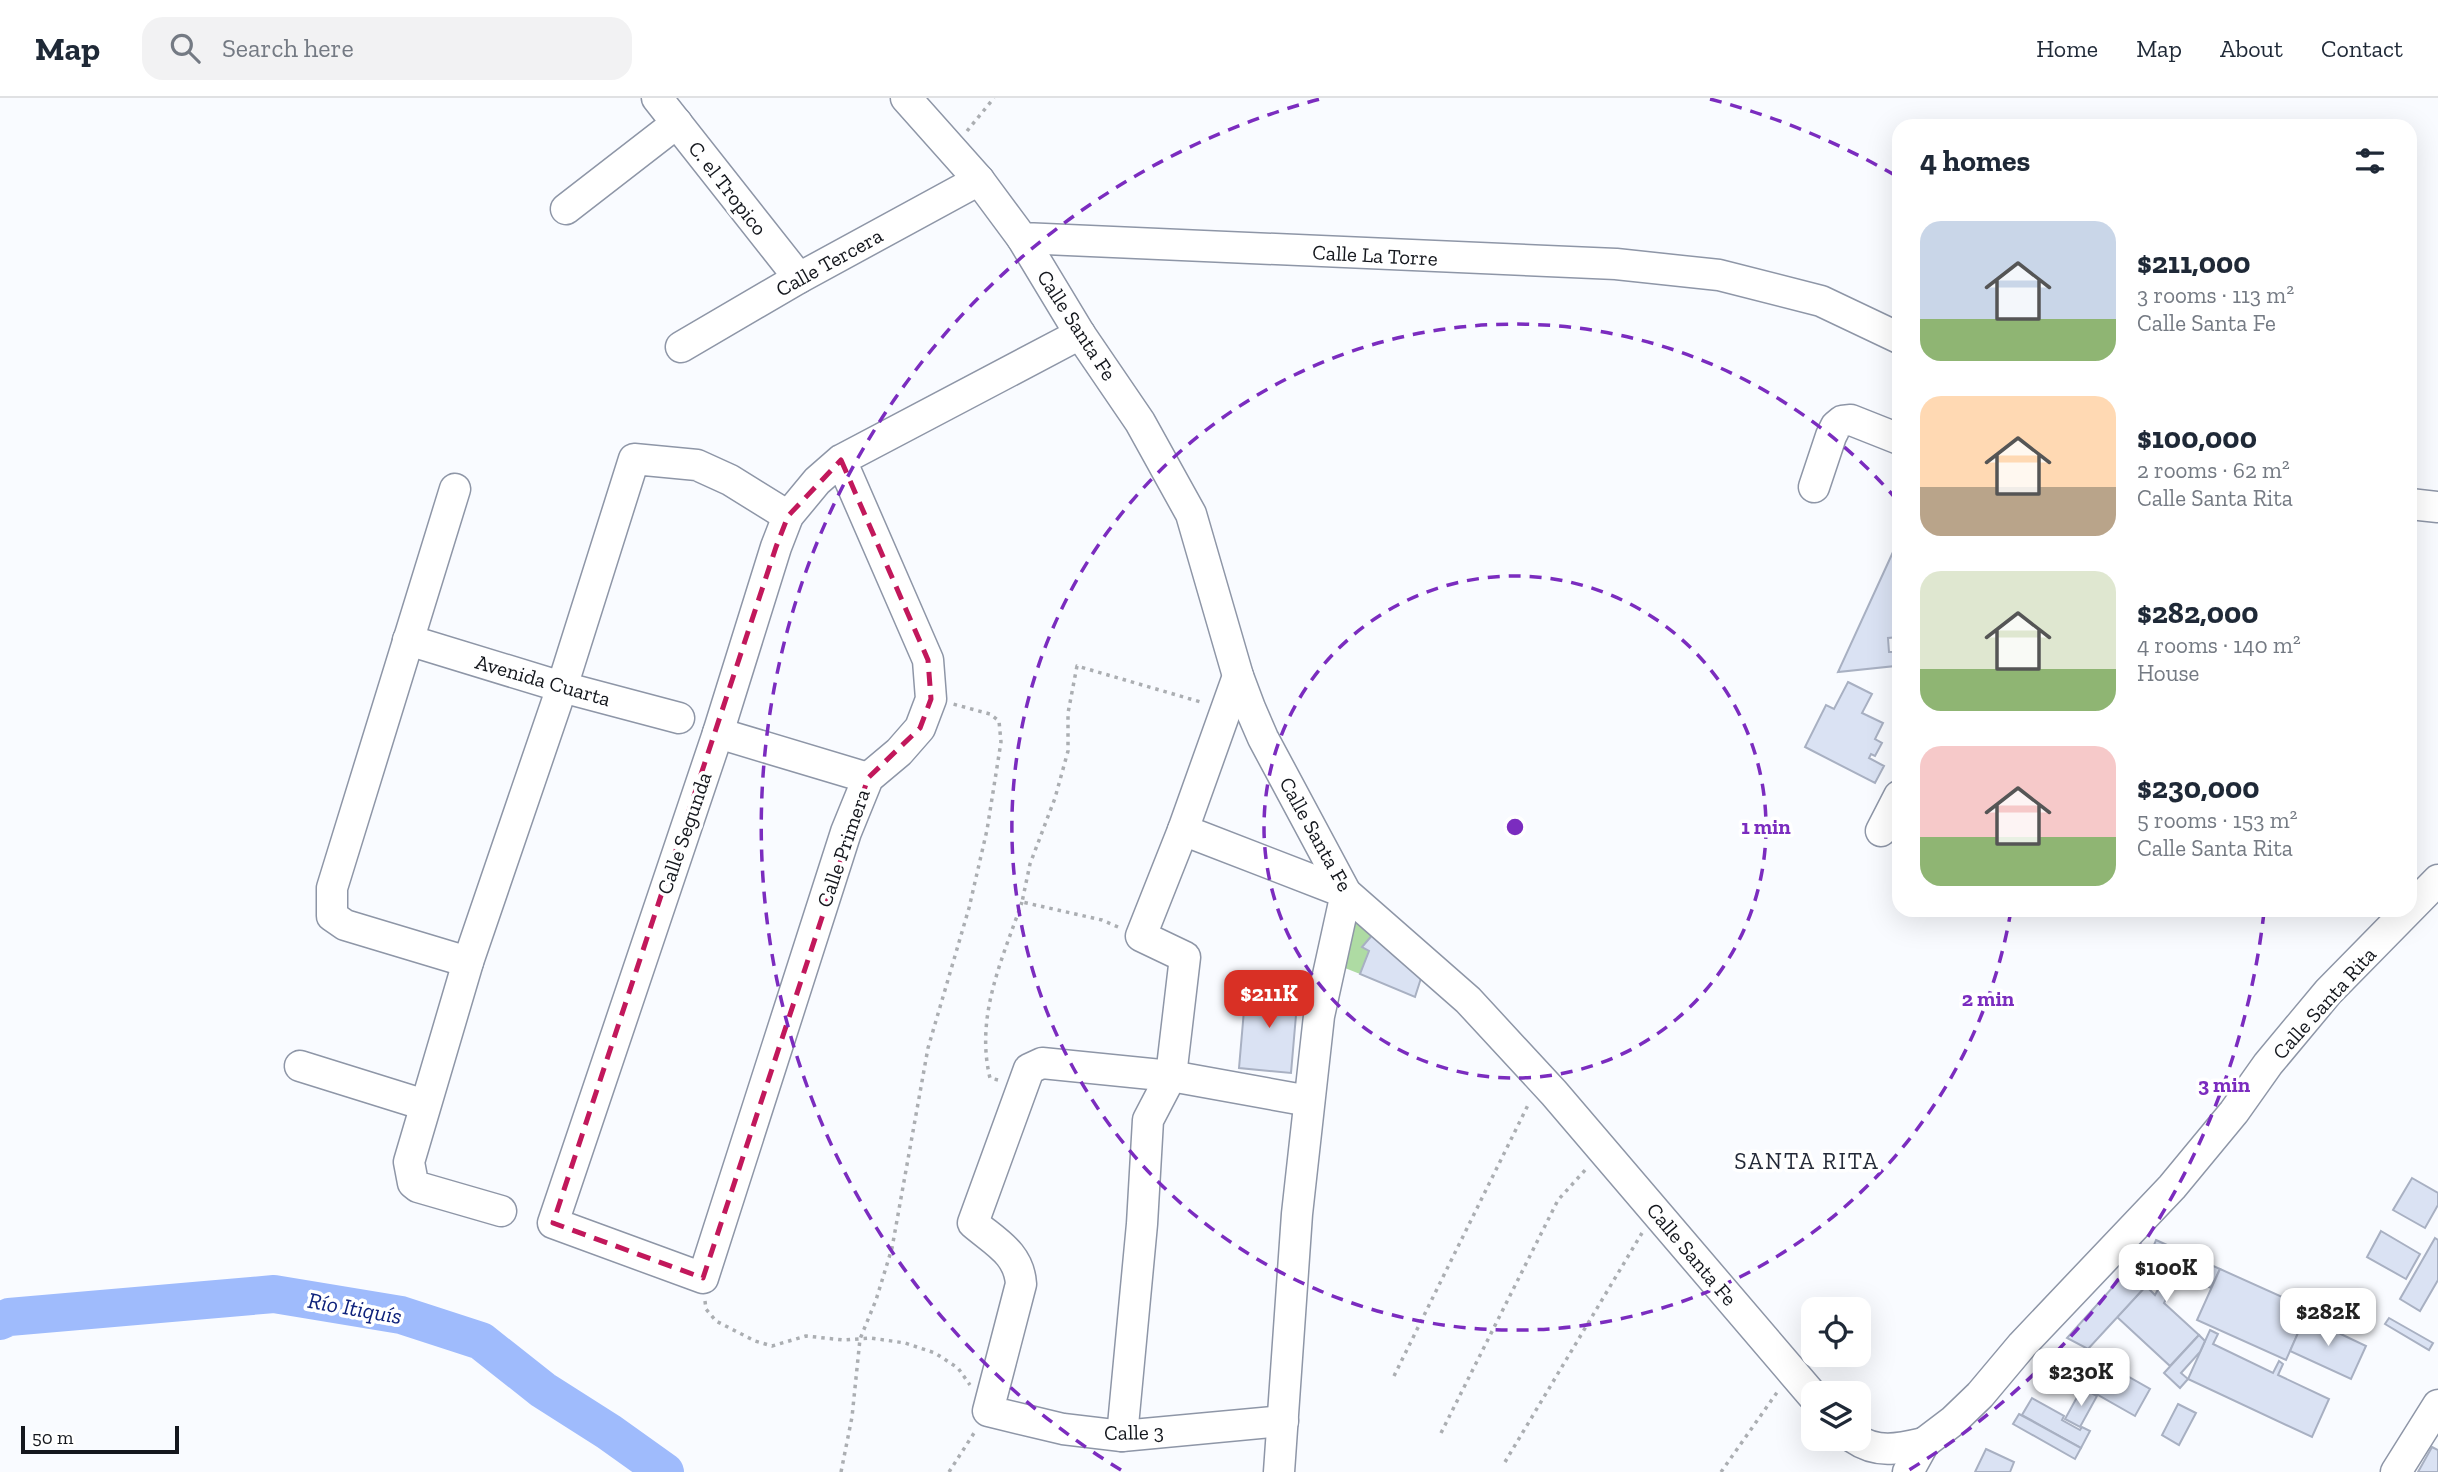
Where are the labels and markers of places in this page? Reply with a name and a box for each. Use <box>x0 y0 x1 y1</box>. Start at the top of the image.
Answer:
centre of rings <box>1503 815 1527 839</box>
pin: $211K <box>1220 970 1318 1030</box>
pin: $100K <box>2117 1244 2215 1304</box>
pin: $282K <box>2279 1288 2377 1348</box>
pin: $230K <box>2032 1348 2130 1408</box>

